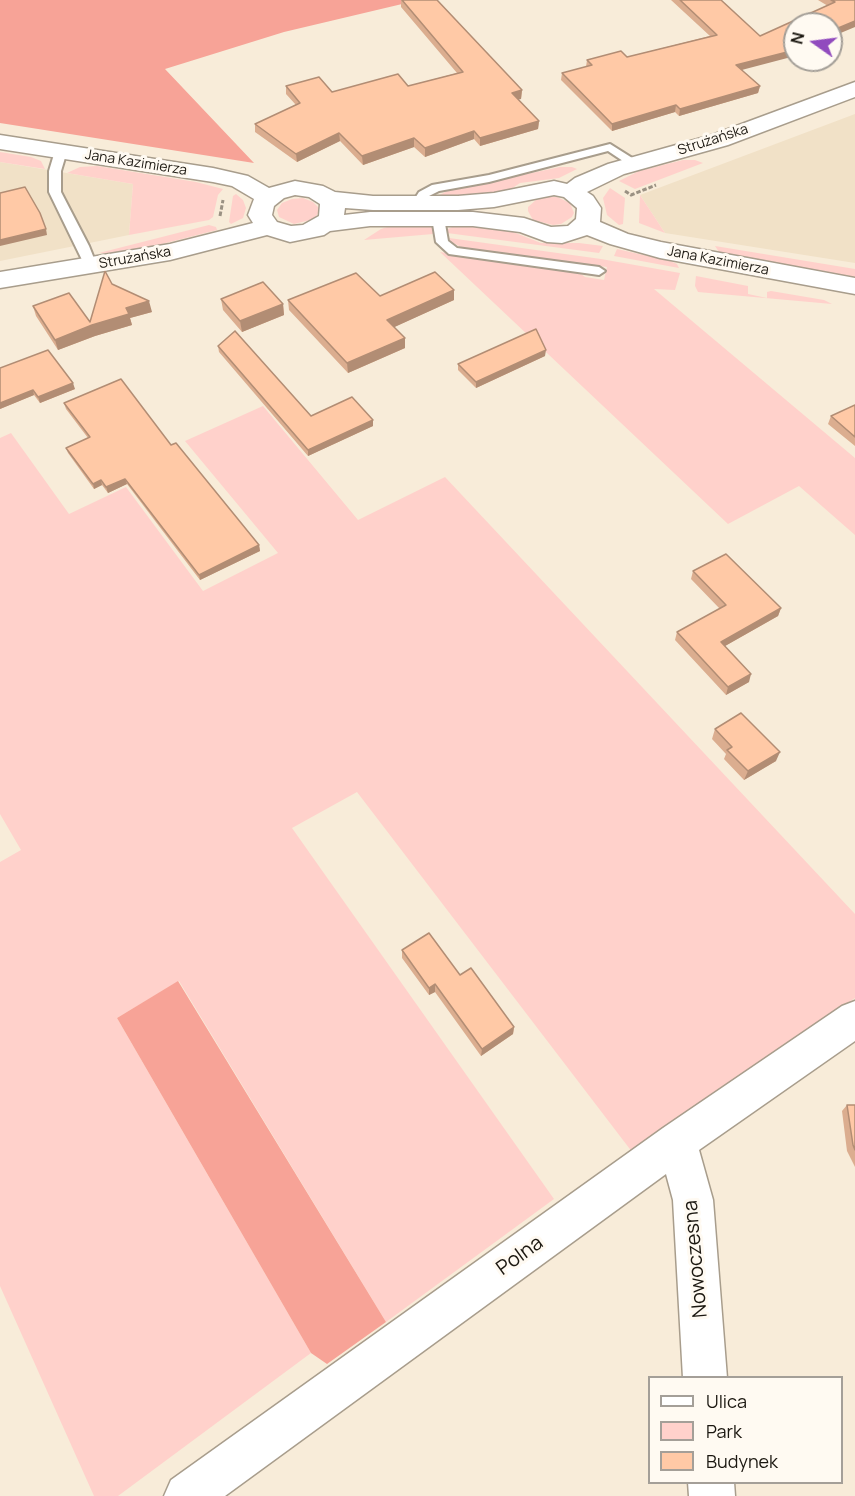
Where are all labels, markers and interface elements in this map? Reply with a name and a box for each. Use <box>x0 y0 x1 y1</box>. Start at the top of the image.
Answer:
north arrow <box>783 12 843 72</box>
text: N <box>785 30 810 46</box>
street label: Strużańska <box>676 121 750 159</box>
street label: Jana Kazimierza <box>84 147 188 179</box>
street label: Strużańska <box>98 243 172 273</box>
street label: Jana Kazimierza <box>666 243 770 279</box>
street label: Nowoczesna <box>679 1199 713 1319</box>
street label: Polna <box>492 1231 548 1281</box>
legend <box>648 1376 843 1484</box>
text: Ulica <box>706 1389 747 1413</box>
text: Park <box>706 1419 742 1443</box>
text: Budynek <box>706 1449 778 1473</box>

